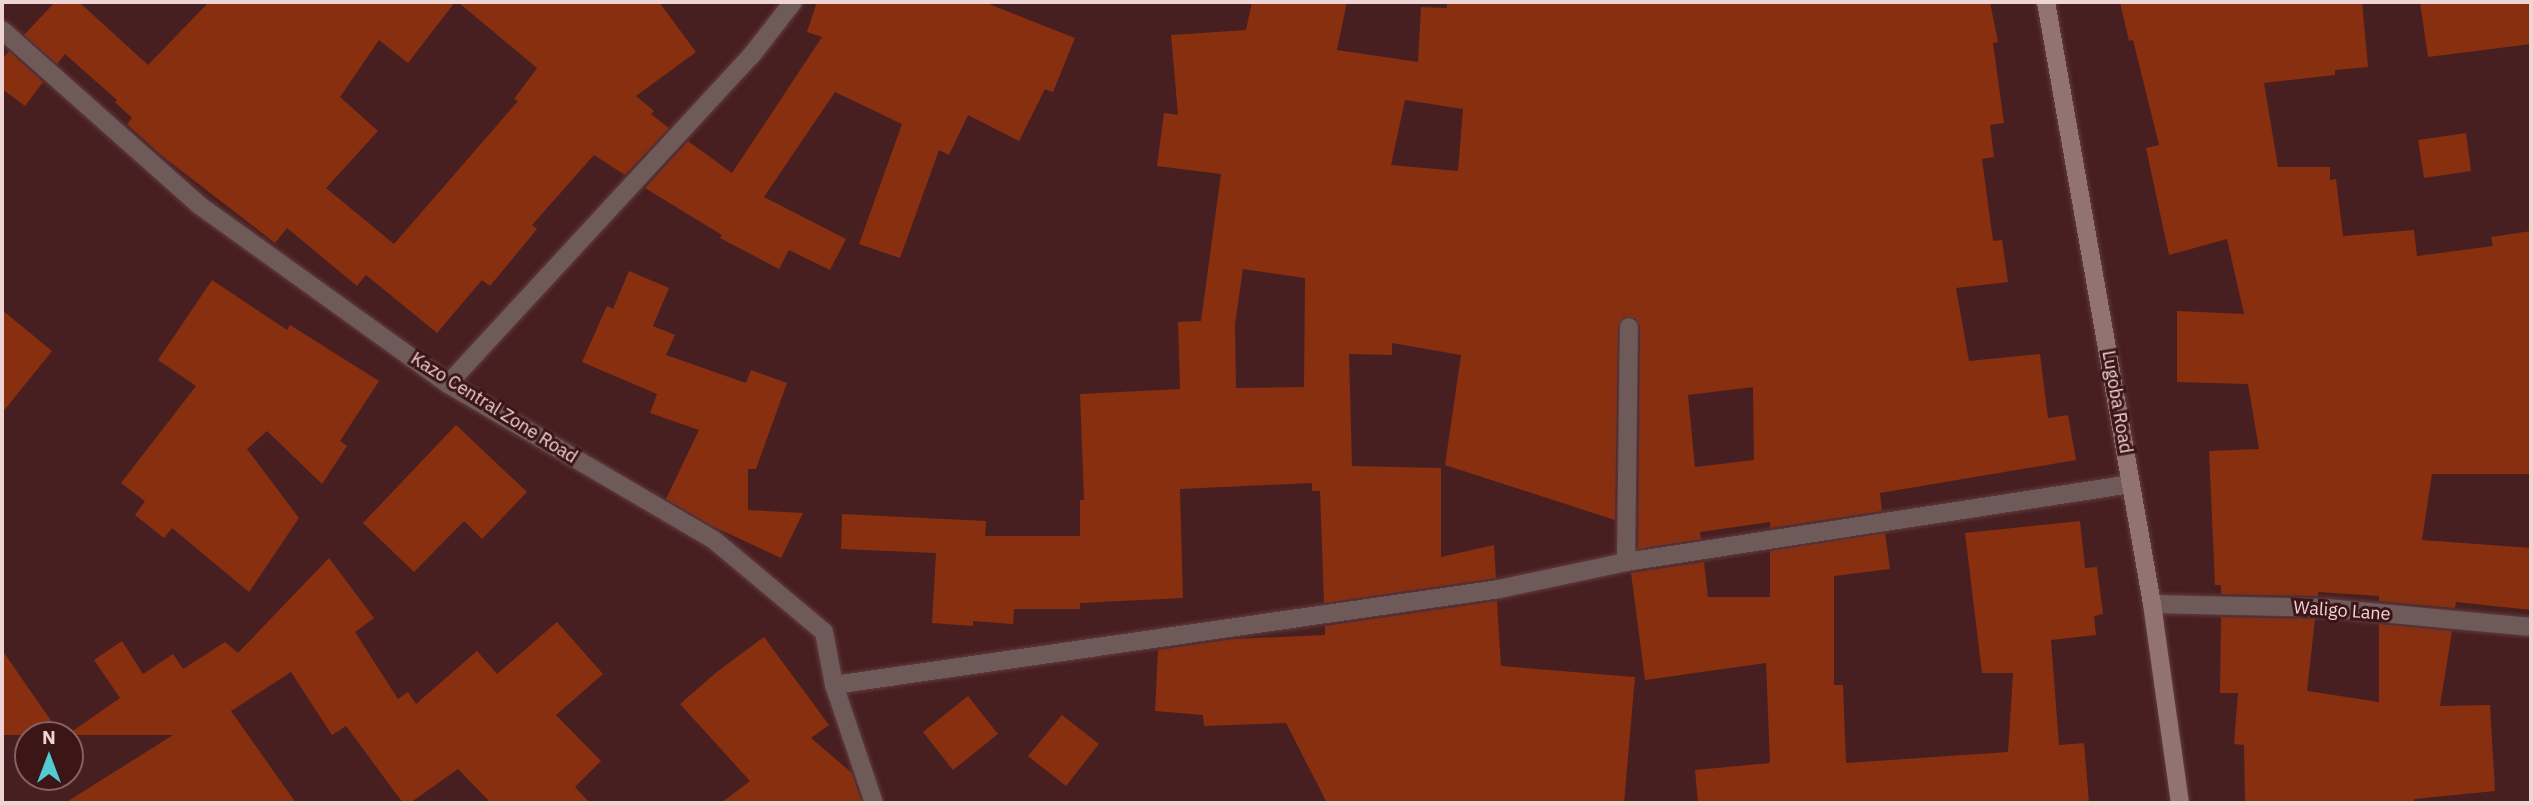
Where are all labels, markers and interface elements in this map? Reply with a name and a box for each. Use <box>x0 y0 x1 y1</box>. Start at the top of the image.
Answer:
street label: Kazo Central Zone Road <box>407 348 581 468</box>
street label: Lugoba Road <box>2097 349 2137 455</box>
street label: Waligo Lane <box>2293 597 2391 625</box>
north arrow <box>14 721 84 791</box>
text: N <box>42 725 56 749</box>

